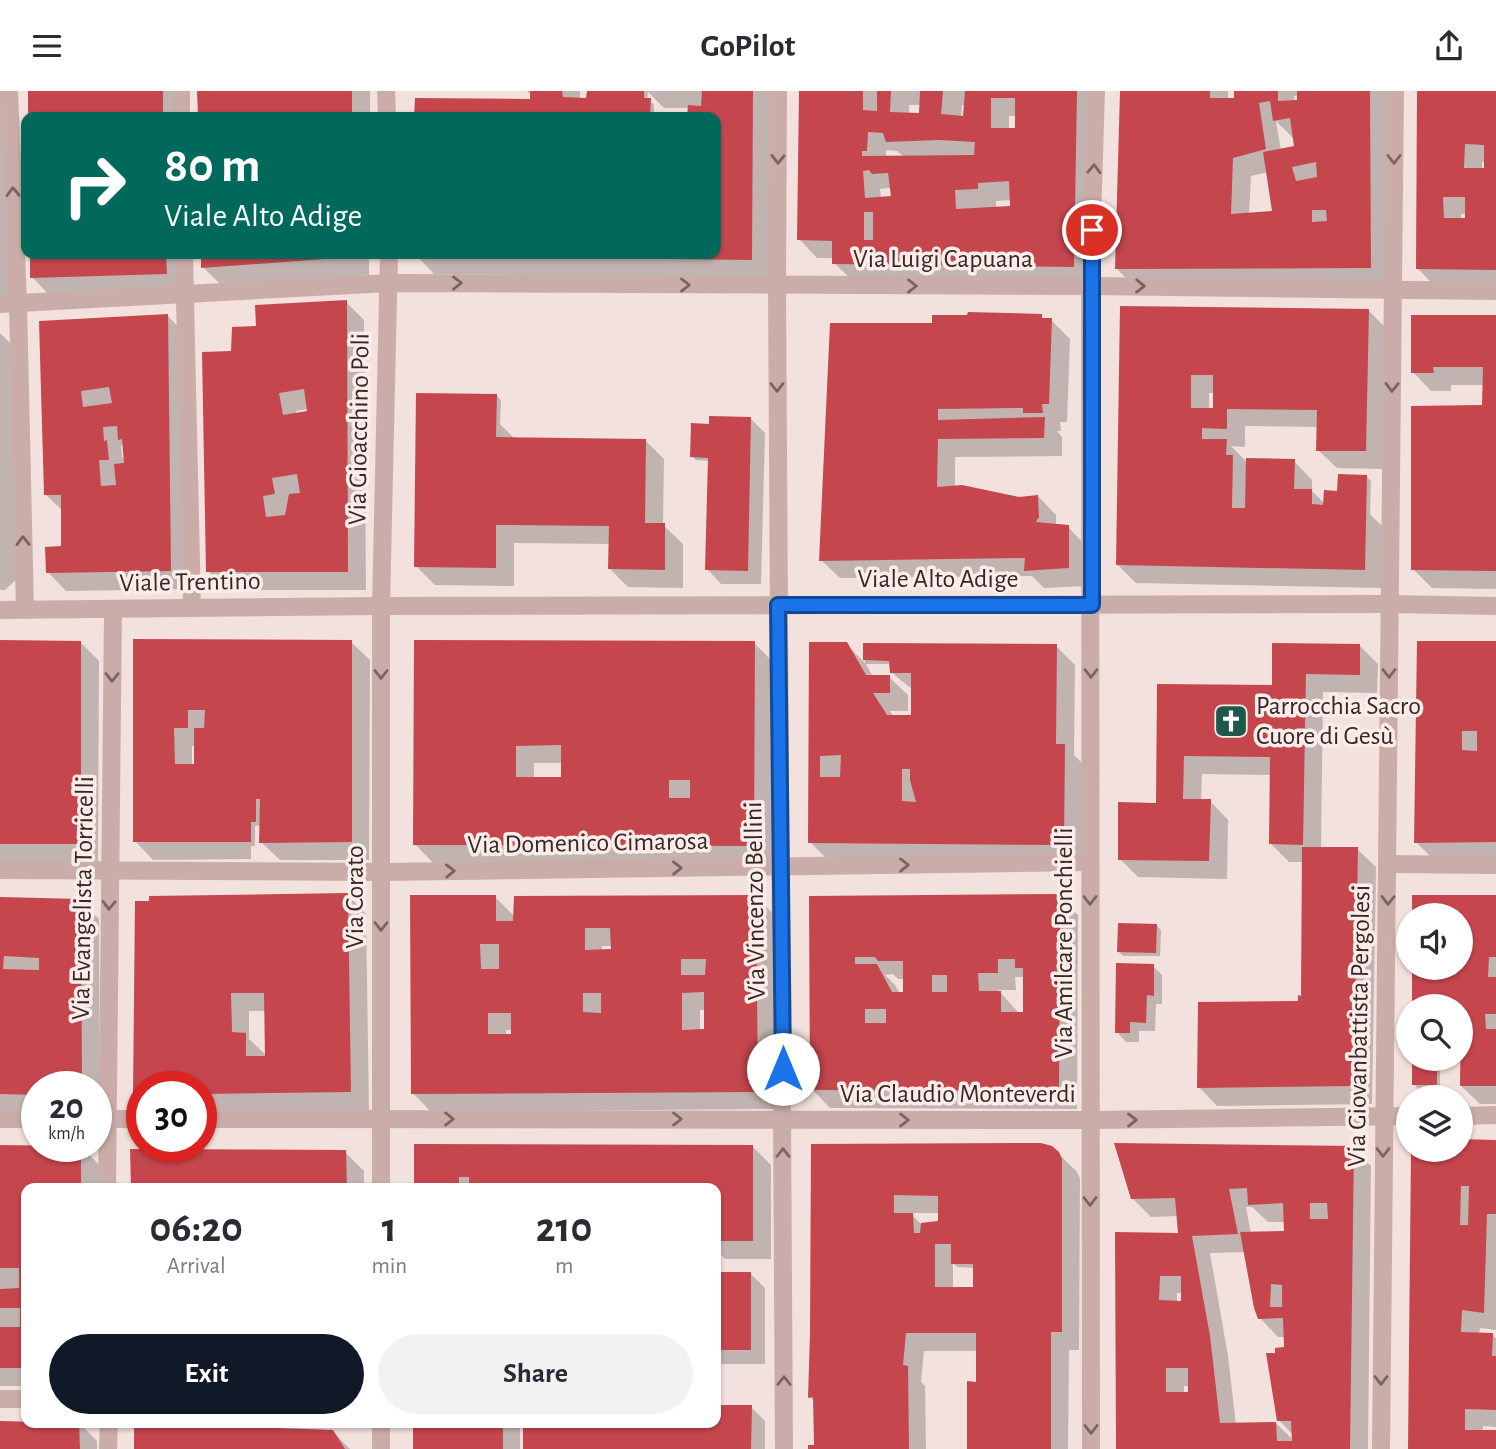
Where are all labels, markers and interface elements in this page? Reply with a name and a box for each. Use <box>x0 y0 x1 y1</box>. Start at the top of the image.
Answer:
icon: menu <box>28 27 66 65</box>
icon: share <box>1430 27 1468 65</box>
text: GoPilot <box>701 30 795 62</box>
icon: right <box>49 140 140 231</box>
text: 80 m <box>164 142 261 191</box>
one-way arrow <box>770 154 786 165</box>
one-way arrow <box>1386 154 1402 165</box>
one-way arrow <box>1086 163 1102 174</box>
one-way arrow <box>6 186 21 197</box>
text: Viale Alto Adige <box>164 200 362 232</box>
pin <box>1062 200 1122 260</box>
icon: arrive <box>1073 211 1111 249</box>
street label: Via Luigi Capuana <box>853 246 1033 272</box>
one-way arrow <box>453 275 463 291</box>
one-way arrow <box>680 277 691 293</box>
one-way arrow <box>908 278 918 294</box>
one-way arrow <box>1135 279 1146 294</box>
street label: Via Gioacchino Poli <box>344 333 374 525</box>
one-way arrow <box>769 382 785 392</box>
one-way arrow <box>1384 382 1400 392</box>
one-way arrow <box>15 536 31 546</box>
street label: Viale Alto Adige <box>857 566 1019 592</box>
street label: Viale Trentino <box>119 568 261 596</box>
one-way arrow <box>1084 668 1099 679</box>
one-way arrow <box>1381 668 1397 678</box>
one-way arrow <box>373 669 389 680</box>
one-way arrow <box>105 672 120 683</box>
place label: Parrocchia Sacro Cuore di Gesù <box>1256 693 1421 749</box>
church icon: Parrocchia Sacro Cuore di Gesù <box>1212 702 1250 740</box>
street label: Via Evangelista Torricelli <box>68 776 98 1020</box>
street label: Via Vincenzo Bellini <box>740 801 770 1001</box>
street label: Via Domenico Cimarosa <box>467 828 709 858</box>
street label: Via Amilcare Ponchielli <box>1051 828 1077 1058</box>
street label: Via Corato <box>342 845 368 949</box>
one-way arrow <box>900 857 910 873</box>
one-way arrow <box>672 860 683 876</box>
one-way arrow <box>445 863 455 879</box>
street label: Via Giovanbattista Pergolesi <box>1344 885 1374 1167</box>
one-way arrow <box>1380 895 1395 906</box>
one-way arrow <box>1082 896 1098 906</box>
one-way arrow <box>102 899 117 910</box>
map controls <box>1396 903 1473 1162</box>
button: sound <box>1396 903 1473 980</box>
one-way arrow <box>373 921 389 932</box>
button: search <box>1396 994 1473 1071</box>
position arrow <box>746 1032 820 1106</box>
speed limit sign: 30 <box>126 1071 217 1162</box>
street label: Via Claudio Monteverdi <box>840 1081 1076 1107</box>
button: layers <box>1396 1085 1473 1162</box>
text: 20 <box>49 1090 84 1125</box>
one-way arrow <box>445 1111 455 1127</box>
one-way arrow <box>672 1111 683 1127</box>
one-way arrow <box>900 1112 910 1128</box>
one-way arrow <box>1127 1112 1138 1128</box>
text: km/h <box>48 1125 85 1143</box>
one-way arrow <box>1375 1147 1391 1158</box>
one-way arrow <box>775 1148 791 1158</box>
one-way arrow <box>1082 1197 1098 1207</box>
text: 06:20 <box>149 1207 243 1249</box>
text: 1 <box>382 1207 397 1249</box>
text: 210 <box>536 1207 593 1249</box>
text: Arrival <box>167 1255 226 1278</box>
text: min <box>371 1255 407 1278</box>
text: m <box>555 1255 573 1278</box>
button: Exit <box>49 1334 364 1414</box>
button: Share <box>378 1334 693 1414</box>
one-way arrow <box>1374 1374 1389 1385</box>
one-way arrow <box>776 1375 792 1386</box>
one-way arrow <box>1083 1424 1099 1435</box>

